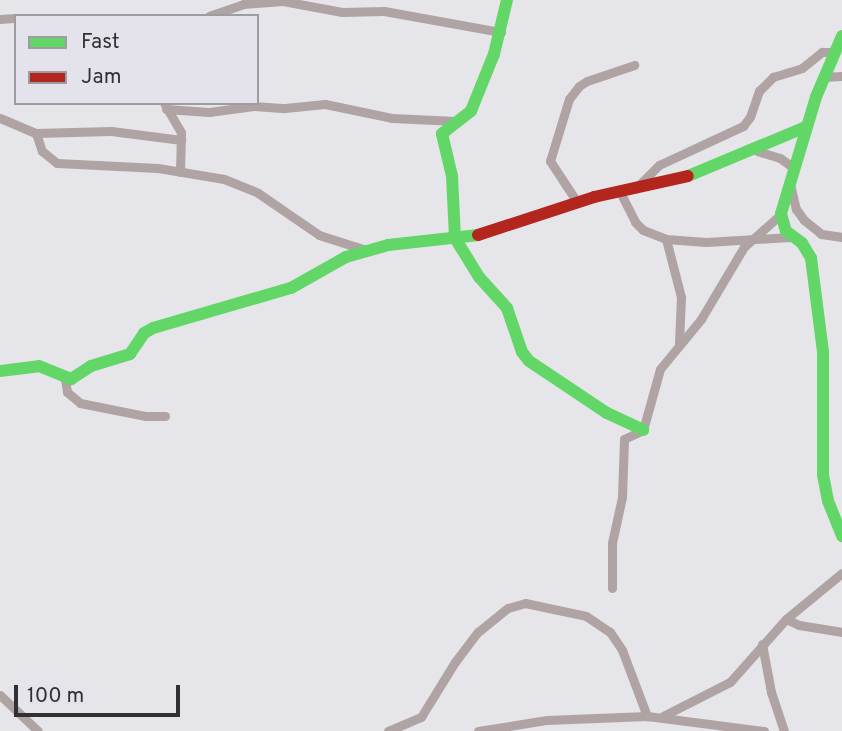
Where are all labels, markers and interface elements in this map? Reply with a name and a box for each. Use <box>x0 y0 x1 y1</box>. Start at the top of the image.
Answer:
legend <box>14 14 259 105</box>
text: Fast <box>81 29 120 56</box>
text: Jam <box>81 64 122 91</box>
scale bar <box>18 672 184 716</box>
text: 100 m <box>27 683 84 710</box>

